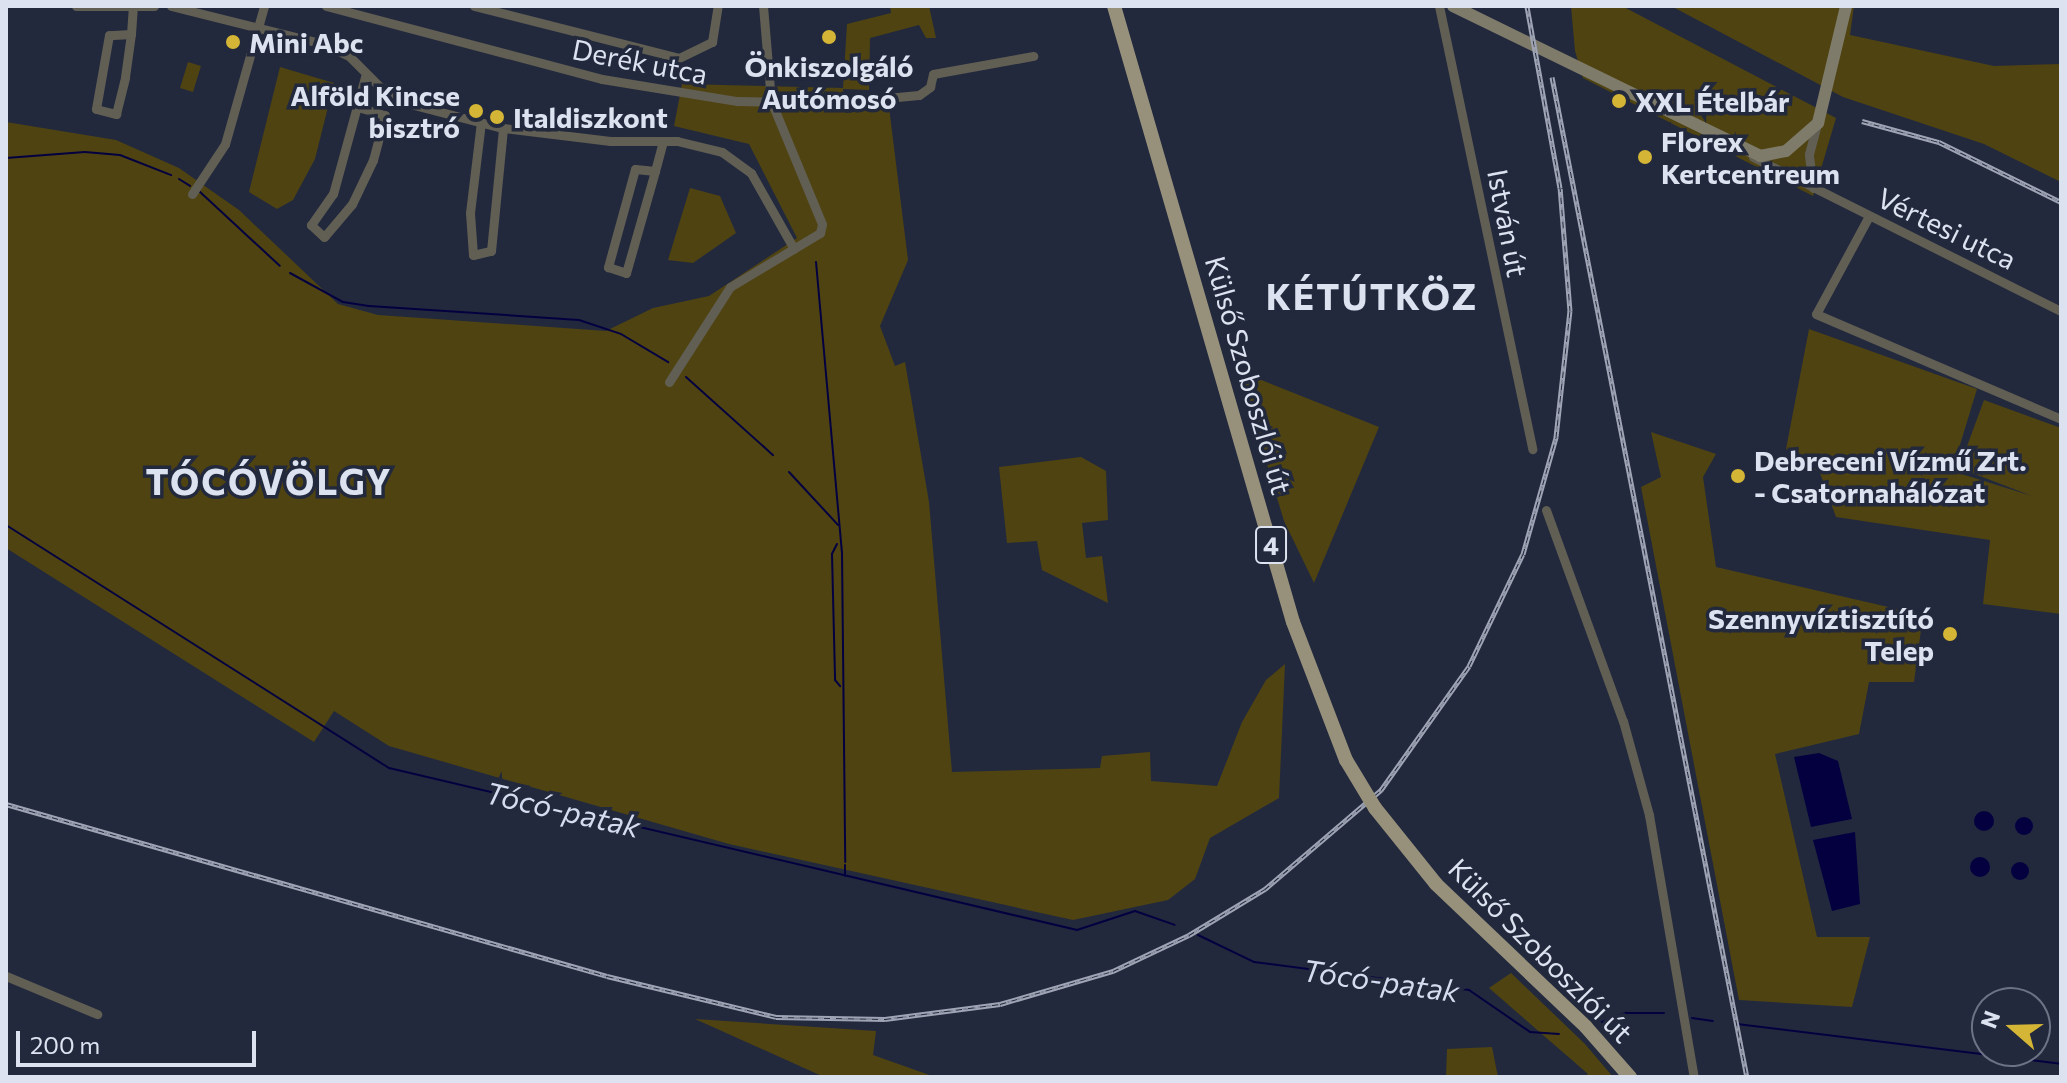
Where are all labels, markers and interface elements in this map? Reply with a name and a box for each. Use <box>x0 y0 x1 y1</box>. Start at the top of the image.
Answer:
place label: Mini Abc <box>249 25 363 59</box>
marker: Önkiszolgáló Autómosó <box>820 28 838 46</box>
street label: Derék utca <box>570 31 710 91</box>
marker: Mini Abc <box>224 33 242 51</box>
place label: Önkiszolgáló Autómosó <box>745 49 913 115</box>
place label: Alföld Kincse bisztró <box>290 78 460 144</box>
place label: XXL Ételbár <box>1635 84 1790 118</box>
marker: XXL Ételbár <box>1610 92 1628 110</box>
place label: Italdiszkont <box>513 100 668 134</box>
marker: Alföld Kincse bisztró <box>467 102 485 120</box>
marker: Italdiszkont <box>488 108 506 126</box>
place label: Florex Kertcentreum <box>1661 124 1840 190</box>
marker: Florex Kertcentreum <box>1636 148 1654 166</box>
street label: István út <box>1481 166 1535 280</box>
street label: Vértesi utca <box>1872 180 2022 276</box>
street label: Külső Szoboszlói út <box>1199 252 1299 498</box>
district label: KÉTÚTKÖZ <box>1266 274 1478 318</box>
place label: Debreceni Vízmű Zrt. - Csatornahálózat <box>1754 443 2027 509</box>
district label: TÓCÓVÖLGY <box>146 459 392 503</box>
marker: Debreceni Vízmű Zrt. - Csatornahálózat <box>1729 467 1747 485</box>
road number: 4 <box>1255 523 1287 567</box>
place label: Szennyvíztisztító Telep <box>1708 601 1934 667</box>
marker: Szennyvíztisztító Telep <box>1941 625 1959 643</box>
water label: Tócó-patak <box>482 774 644 844</box>
street label: Külső Szoboszlói út <box>1442 851 1640 1049</box>
water label: Tócó-patak <box>1300 951 1462 1009</box>
north arrow <box>1971 987 2051 1067</box>
text: N <box>1974 1007 2005 1032</box>
scale bar <box>20 1015 260 1065</box>
text: 200 m <box>30 1030 100 1059</box>

